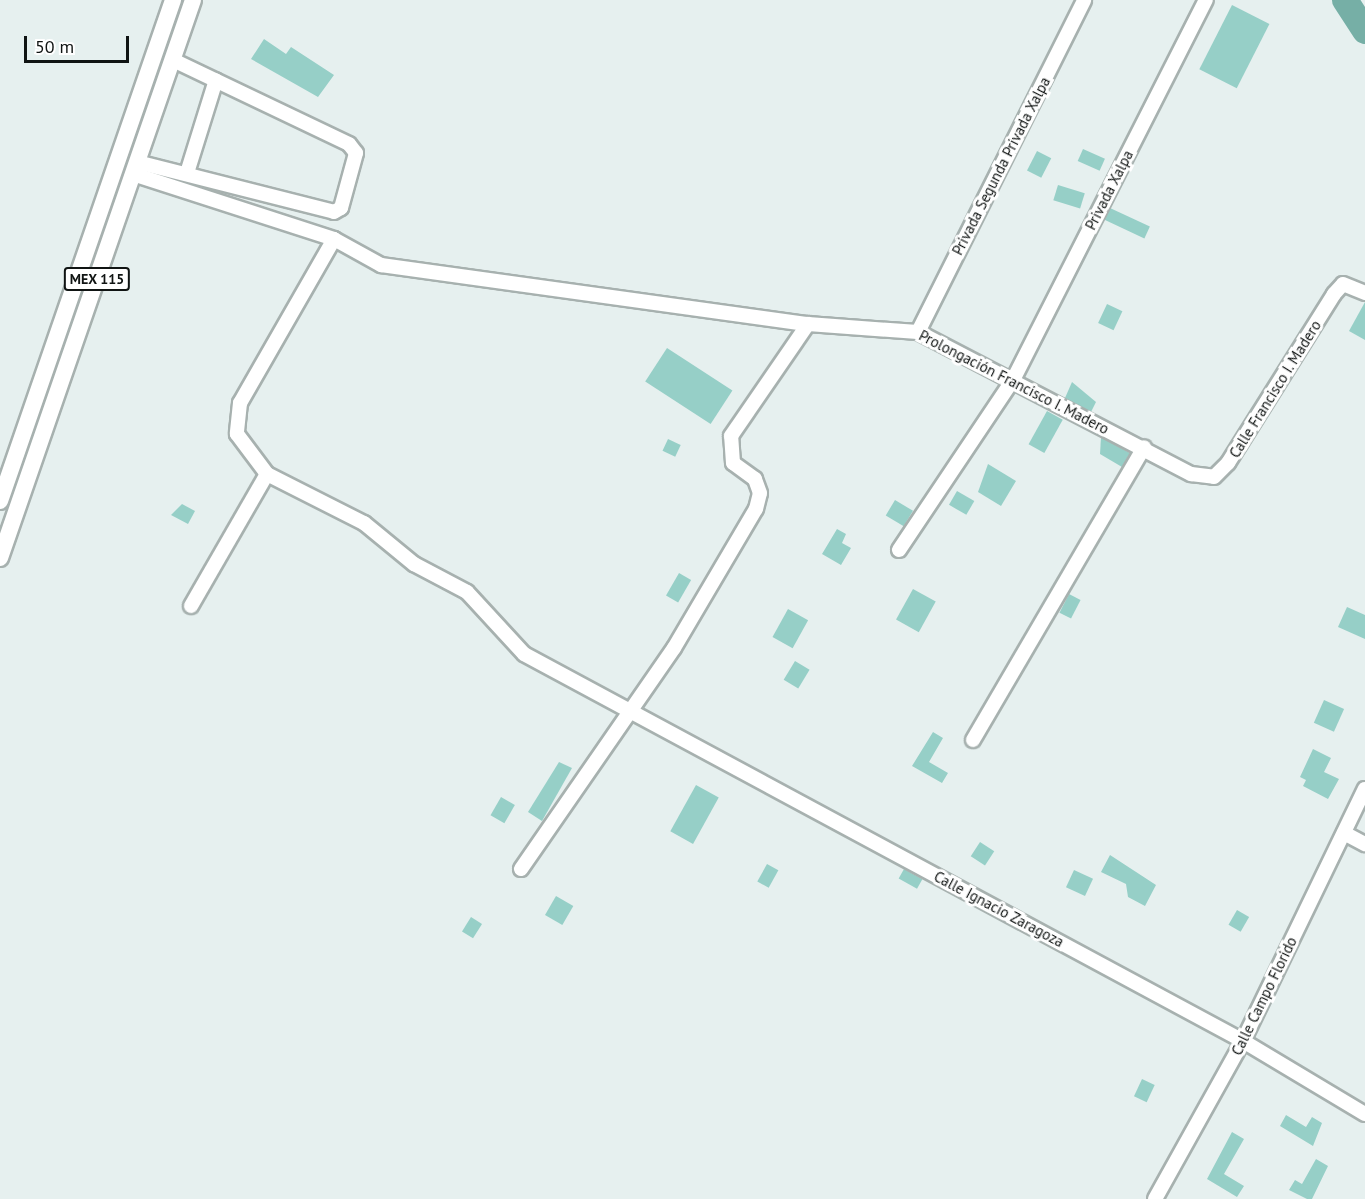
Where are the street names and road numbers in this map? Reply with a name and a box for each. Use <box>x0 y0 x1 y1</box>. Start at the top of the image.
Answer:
street label: Privada Segunda Privada Xalpa <box>948 74 1054 258</box>
street label: Privada Xalpa <box>1081 147 1137 233</box>
road number: MEX 115 <box>63 268 132 290</box>
street label: Calle Francisco I. Madero <box>1225 316 1325 462</box>
street label: Prolongación Francisco I. Madero <box>915 326 1113 438</box>
street label: Calle Ignacio Zaragoza <box>931 867 1067 951</box>
street label: Calle Campo Florido <box>1227 934 1301 1058</box>

